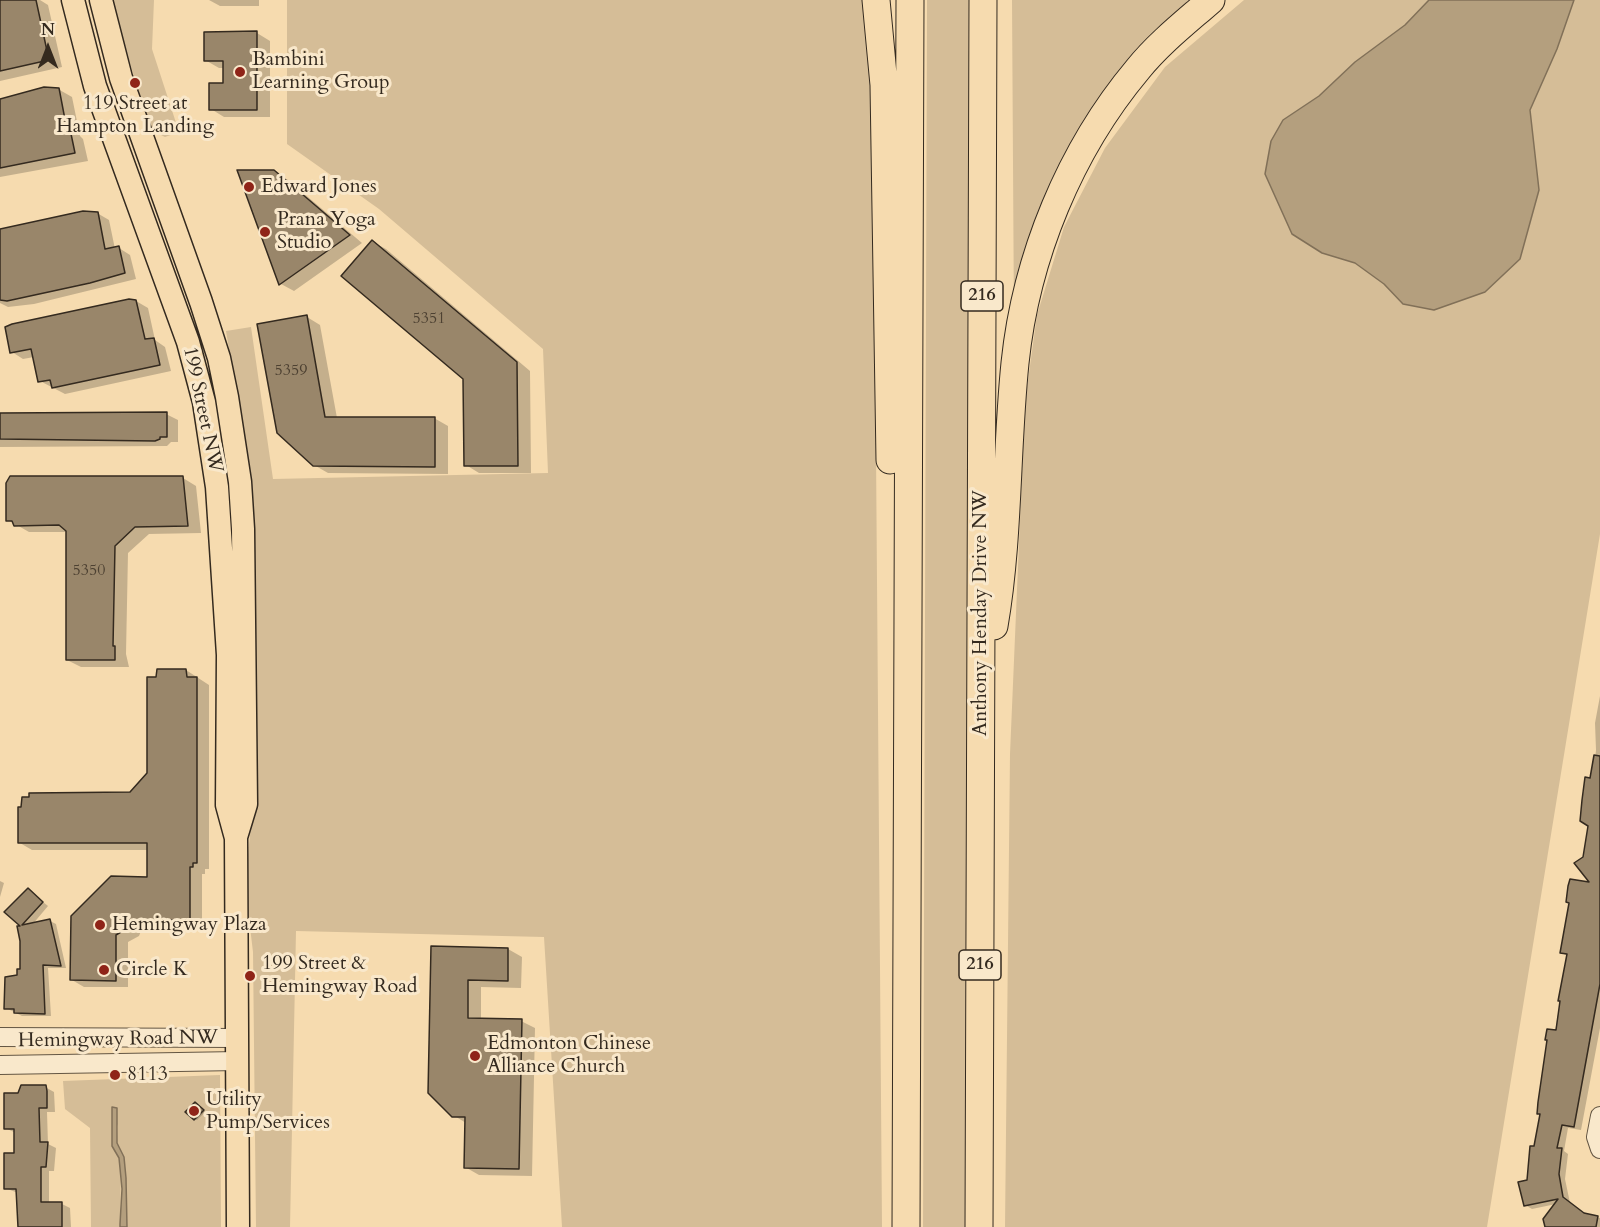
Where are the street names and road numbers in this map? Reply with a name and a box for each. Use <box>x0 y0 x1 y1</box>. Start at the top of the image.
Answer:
road number: 216 <box>961 281 1003 311</box>
street label: 199 Street NW <box>177 345 227 475</box>
street label: Anthony Henday Drive NW <box>969 490 993 736</box>
road number: 216 <box>959 950 1001 980</box>
street label: Hemingway Road NW <box>18 1026 218 1054</box>

